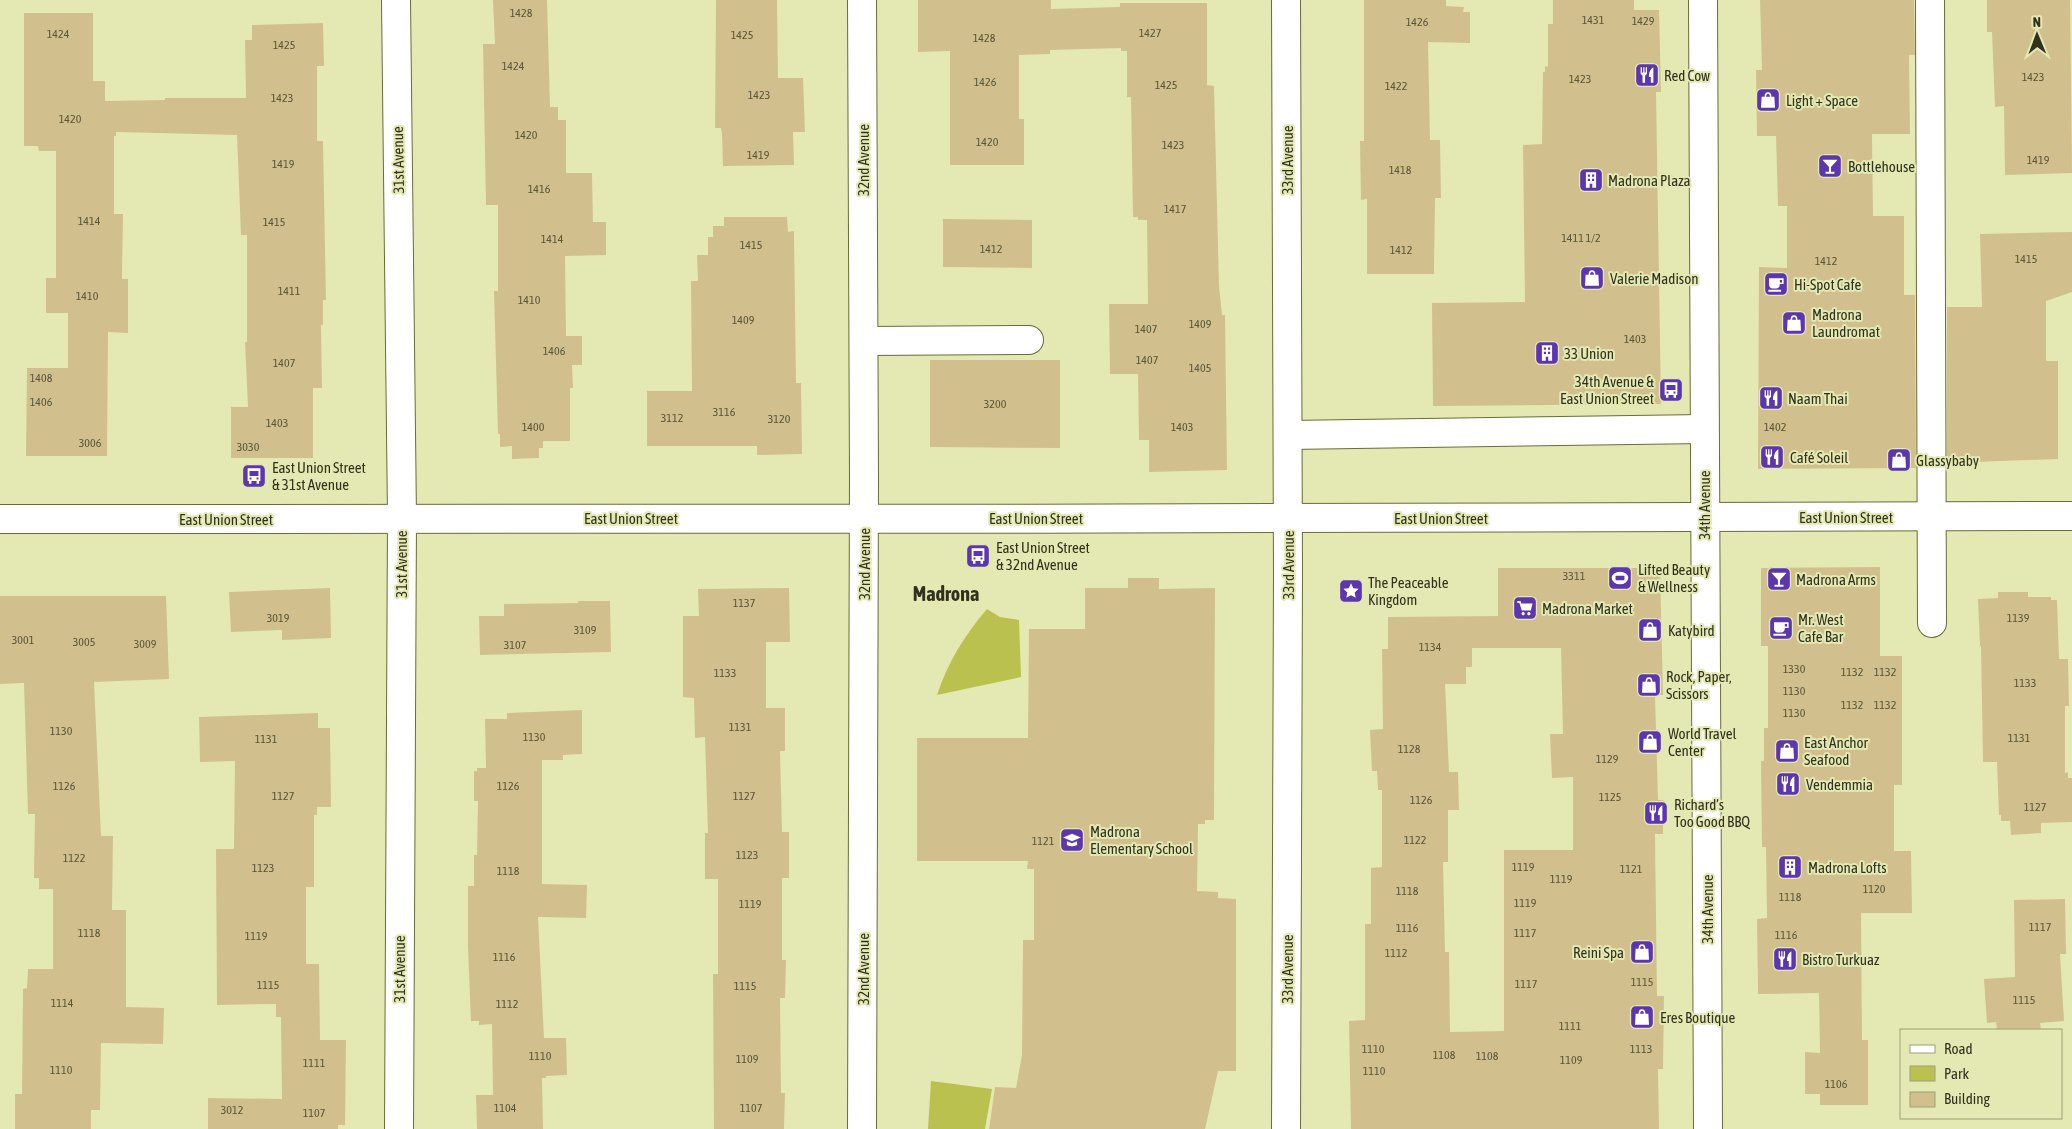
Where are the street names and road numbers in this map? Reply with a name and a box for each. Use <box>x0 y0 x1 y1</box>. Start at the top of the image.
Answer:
street label: 32nd Avenue <box>855 124 872 196</box>
street label: 33rd Avenue <box>1279 125 1296 195</box>
street label: 31st Avenue <box>389 126 407 194</box>
street label: 34th Avenue <box>1696 470 1713 540</box>
street label: East Union Street <box>1799 509 1893 526</box>
street label: East Union Street <box>584 510 678 527</box>
street label: East Union Street <box>989 510 1083 527</box>
street label: East Union Street <box>1394 510 1488 527</box>
street label: East Union Street <box>179 511 273 528</box>
street label: 32nd Avenue <box>856 528 873 600</box>
street label: 31st Avenue <box>393 530 410 598</box>
street label: 33rd Avenue <box>1280 530 1297 600</box>
street label: 34th Avenue <box>1699 874 1716 944</box>
street label: 32nd Avenue <box>855 933 872 1005</box>
street label: 33rd Avenue <box>1279 934 1296 1004</box>
street label: 31st Avenue <box>391 935 408 1003</box>

